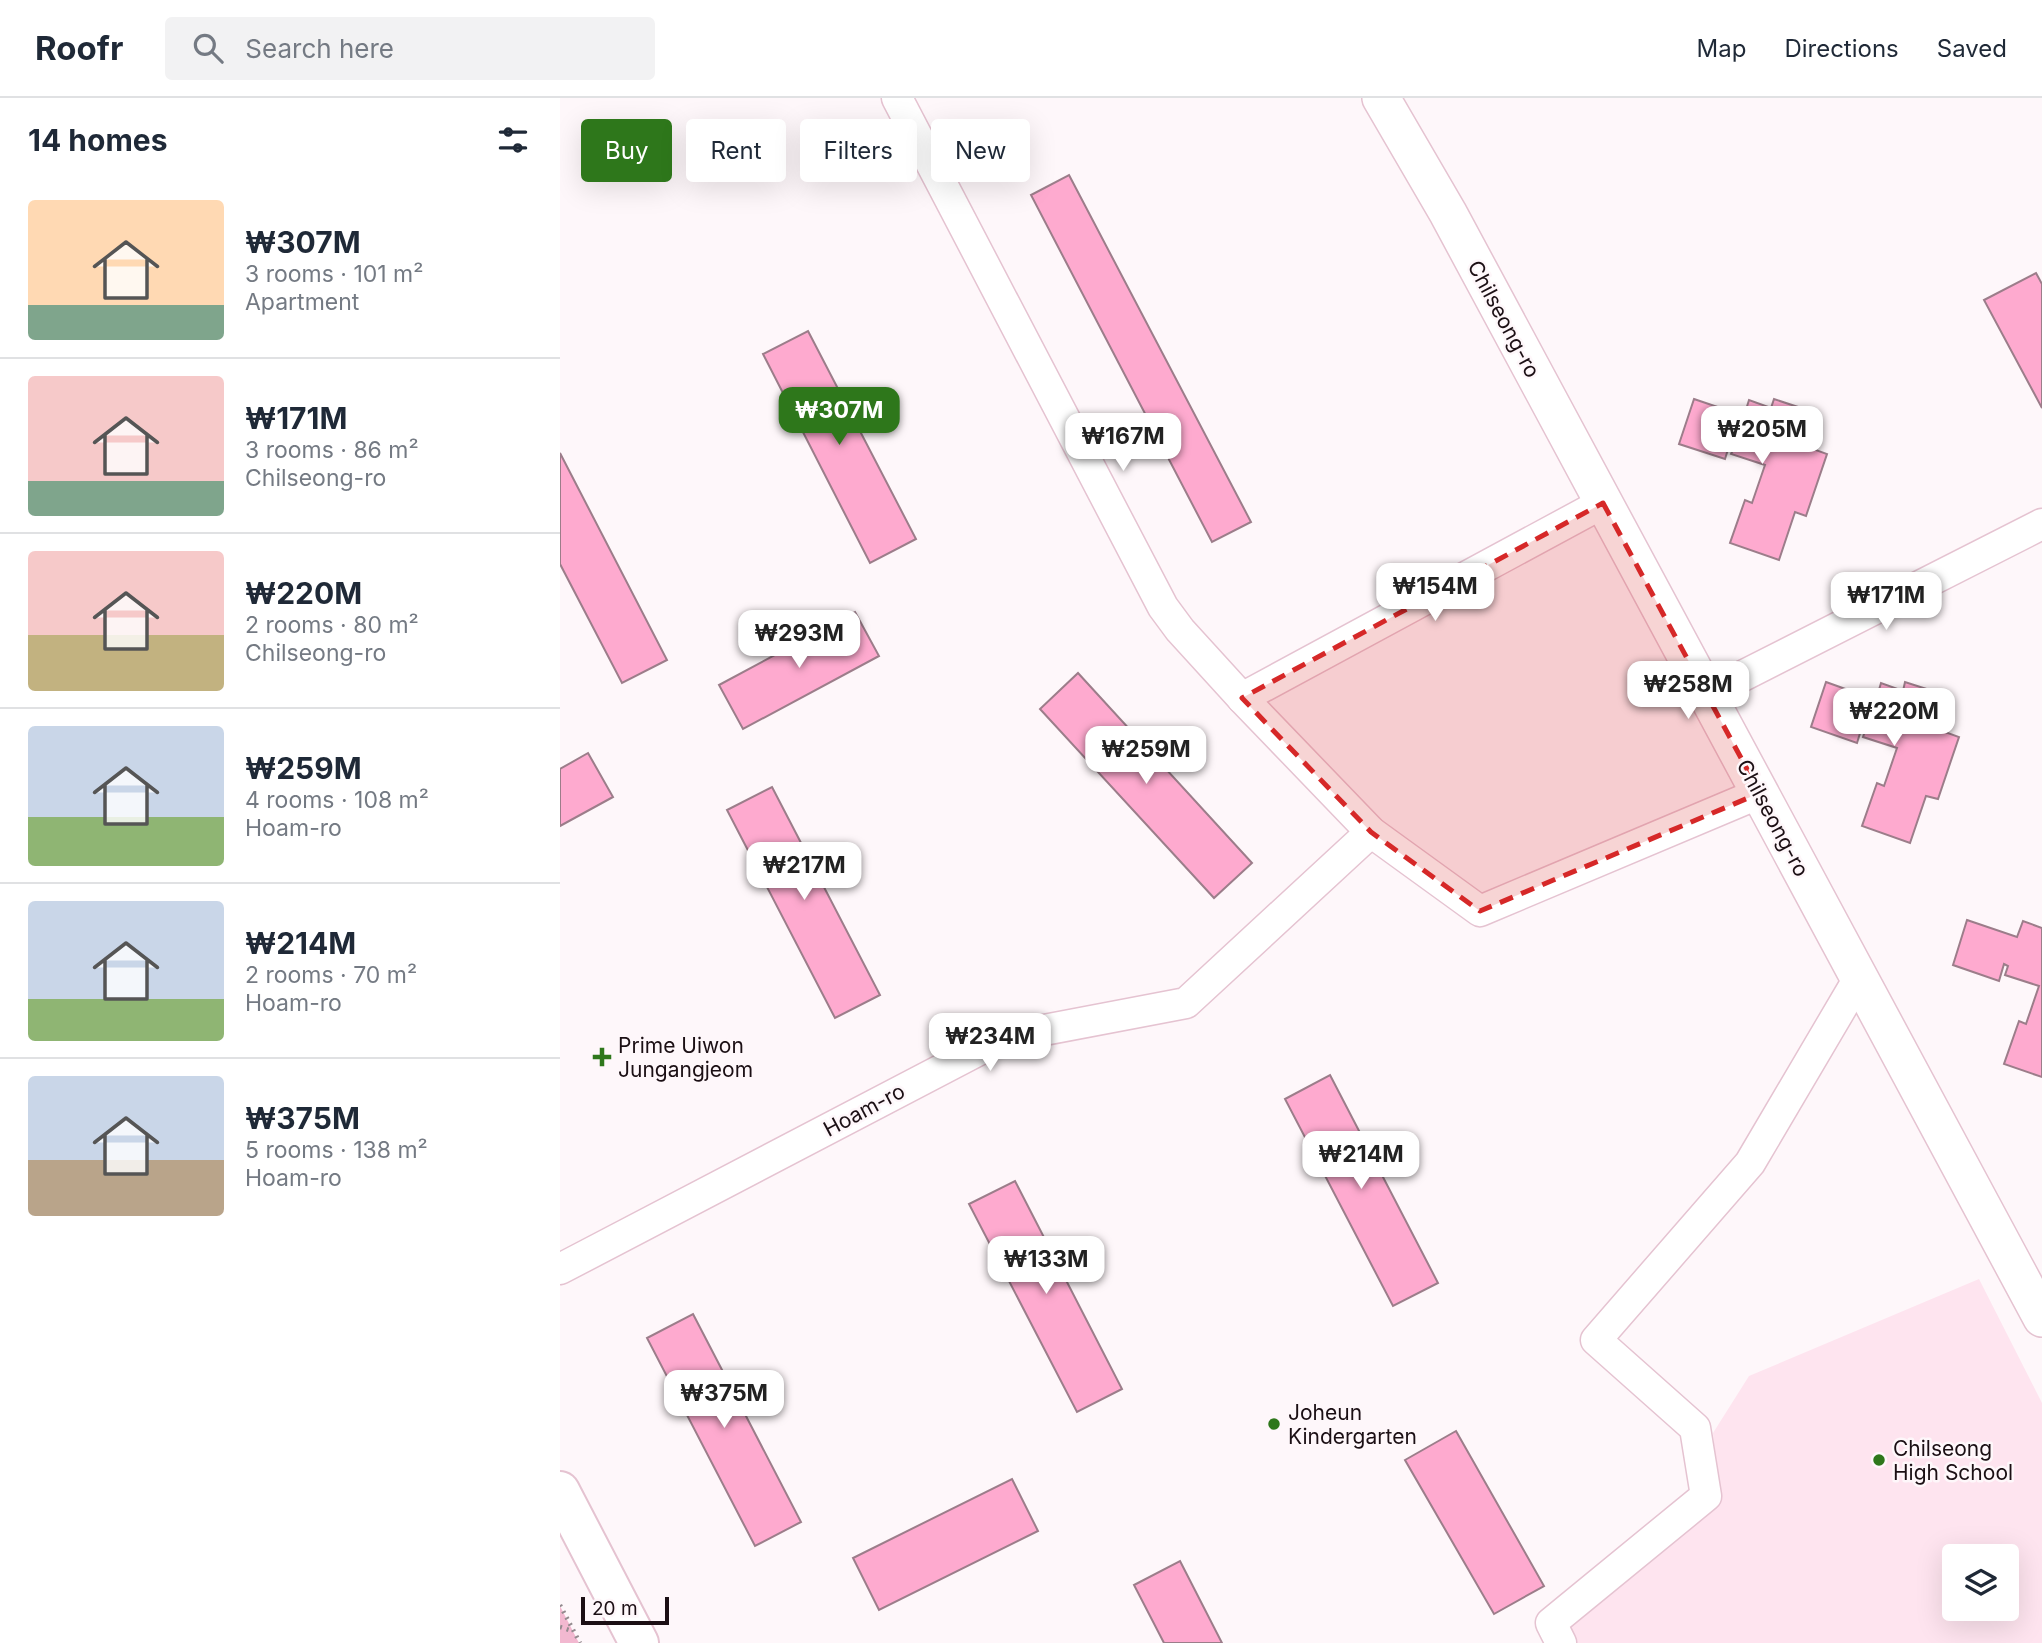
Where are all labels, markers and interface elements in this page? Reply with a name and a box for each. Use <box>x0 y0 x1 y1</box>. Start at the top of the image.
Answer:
search box <box>165 17 655 80</box>
text: Roofr <box>35 28 123 68</box>
icon: search <box>189 29 227 67</box>
text: Search here <box>245 33 394 64</box>
text: Map <box>1697 34 1746 63</box>
text: Directions <box>1784 34 1899 63</box>
text: Saved <box>1937 34 2007 63</box>
chip: Buy <box>581 119 672 182</box>
chip: Rent <box>686 119 786 182</box>
chip: Filters <box>800 119 917 182</box>
chip: New <box>931 119 1030 182</box>
icon: filters <box>494 121 532 159</box>
text: 14 homes <box>28 122 167 158</box>
text: ₩307M <box>245 224 361 260</box>
icon: home <box>84 228 168 312</box>
street label: Chilseong-ro <box>1463 256 1545 382</box>
text: 3 rooms · 101 m² <box>245 260 423 288</box>
text: Apartment <box>245 288 359 316</box>
pin: ₩307M <box>790 388 888 447</box>
text: ₩307M <box>795 396 883 424</box>
text: ₩171M <box>245 400 347 436</box>
icon: home <box>84 404 168 488</box>
pin: ₩205M <box>1713 406 1811 466</box>
pin: ₩167M <box>1074 414 1172 473</box>
text: ₩205M <box>1717 415 1807 443</box>
text: ₩167M <box>1081 422 1165 450</box>
text: 3 rooms · 86 m² <box>245 436 419 464</box>
text: Chilseong-ro <box>245 464 386 492</box>
pin: ₩154M <box>1386 564 1484 623</box>
text: ₩154M <box>1392 572 1478 600</box>
pin: ₩171M <box>1837 573 1935 632</box>
text: ₩220M <box>245 575 362 611</box>
icon: home <box>84 579 168 663</box>
text: ₩171M <box>1847 581 1925 609</box>
pin: ₩293M <box>750 610 848 670</box>
text: 2 rooms · 80 m² <box>245 611 419 639</box>
text: ₩293M <box>754 619 844 647</box>
text: Chilseong-ro <box>245 639 386 667</box>
pin: ₩258M <box>1639 662 1737 721</box>
text: ₩258M <box>1643 670 1733 698</box>
pin: ₩220M <box>1845 688 1943 748</box>
text: ₩220M <box>1849 697 1939 725</box>
pin: ₩259M <box>1097 726 1195 786</box>
text: ₩259M <box>1101 735 1191 763</box>
text: ₩259M <box>245 750 362 786</box>
icon: home <box>84 754 168 838</box>
street label: Chilseong-ro <box>1732 755 1814 881</box>
text: 4 rooms · 108 m² <box>245 786 429 814</box>
text: Hoam-ro <box>245 814 342 842</box>
pin: ₩217M <box>755 842 853 902</box>
text: ₩217M <box>762 851 846 879</box>
text: ₩214M <box>245 925 356 961</box>
icon: home <box>84 929 168 1013</box>
text: 2 rooms · 70 m² <box>245 961 417 989</box>
text: Hoam-ro <box>245 989 342 1017</box>
pin: ₩234M <box>941 1014 1039 1073</box>
text: ₩234M <box>945 1022 1035 1050</box>
place label: Prime Uiwon Jungangjeom <box>618 1033 753 1082</box>
marker: Prime Uiwon Jungangjeom <box>592 1047 612 1067</box>
street label: Hoam-ro <box>819 1078 909 1142</box>
text: ₩375M <box>245 1100 360 1136</box>
icon: home <box>84 1104 168 1188</box>
pin: ₩214M <box>1312 1132 1410 1191</box>
text: 5 rooms · 138 m² <box>245 1136 428 1164</box>
text: ₩214M <box>1318 1140 1404 1168</box>
text: Hoam-ro <box>245 1164 342 1192</box>
pin: ₩133M <box>997 1236 1095 1296</box>
text: ₩133M <box>1004 1245 1088 1273</box>
pin: ₩375M <box>675 1370 773 1430</box>
text: ₩375M <box>680 1379 768 1407</box>
place label: Joheun Kindergarten <box>1288 1400 1417 1449</box>
marker: Joheun Kindergarten <box>1266 1416 1282 1432</box>
place label: Chilseong High School <box>1893 1436 2013 1485</box>
marker: Chilseong High School <box>1871 1452 1887 1468</box>
map controls <box>1942 1544 2019 1621</box>
button: layers <box>1942 1544 2019 1621</box>
scale bar <box>581 1594 668 1626</box>
text: 20 m <box>592 1597 638 1620</box>

